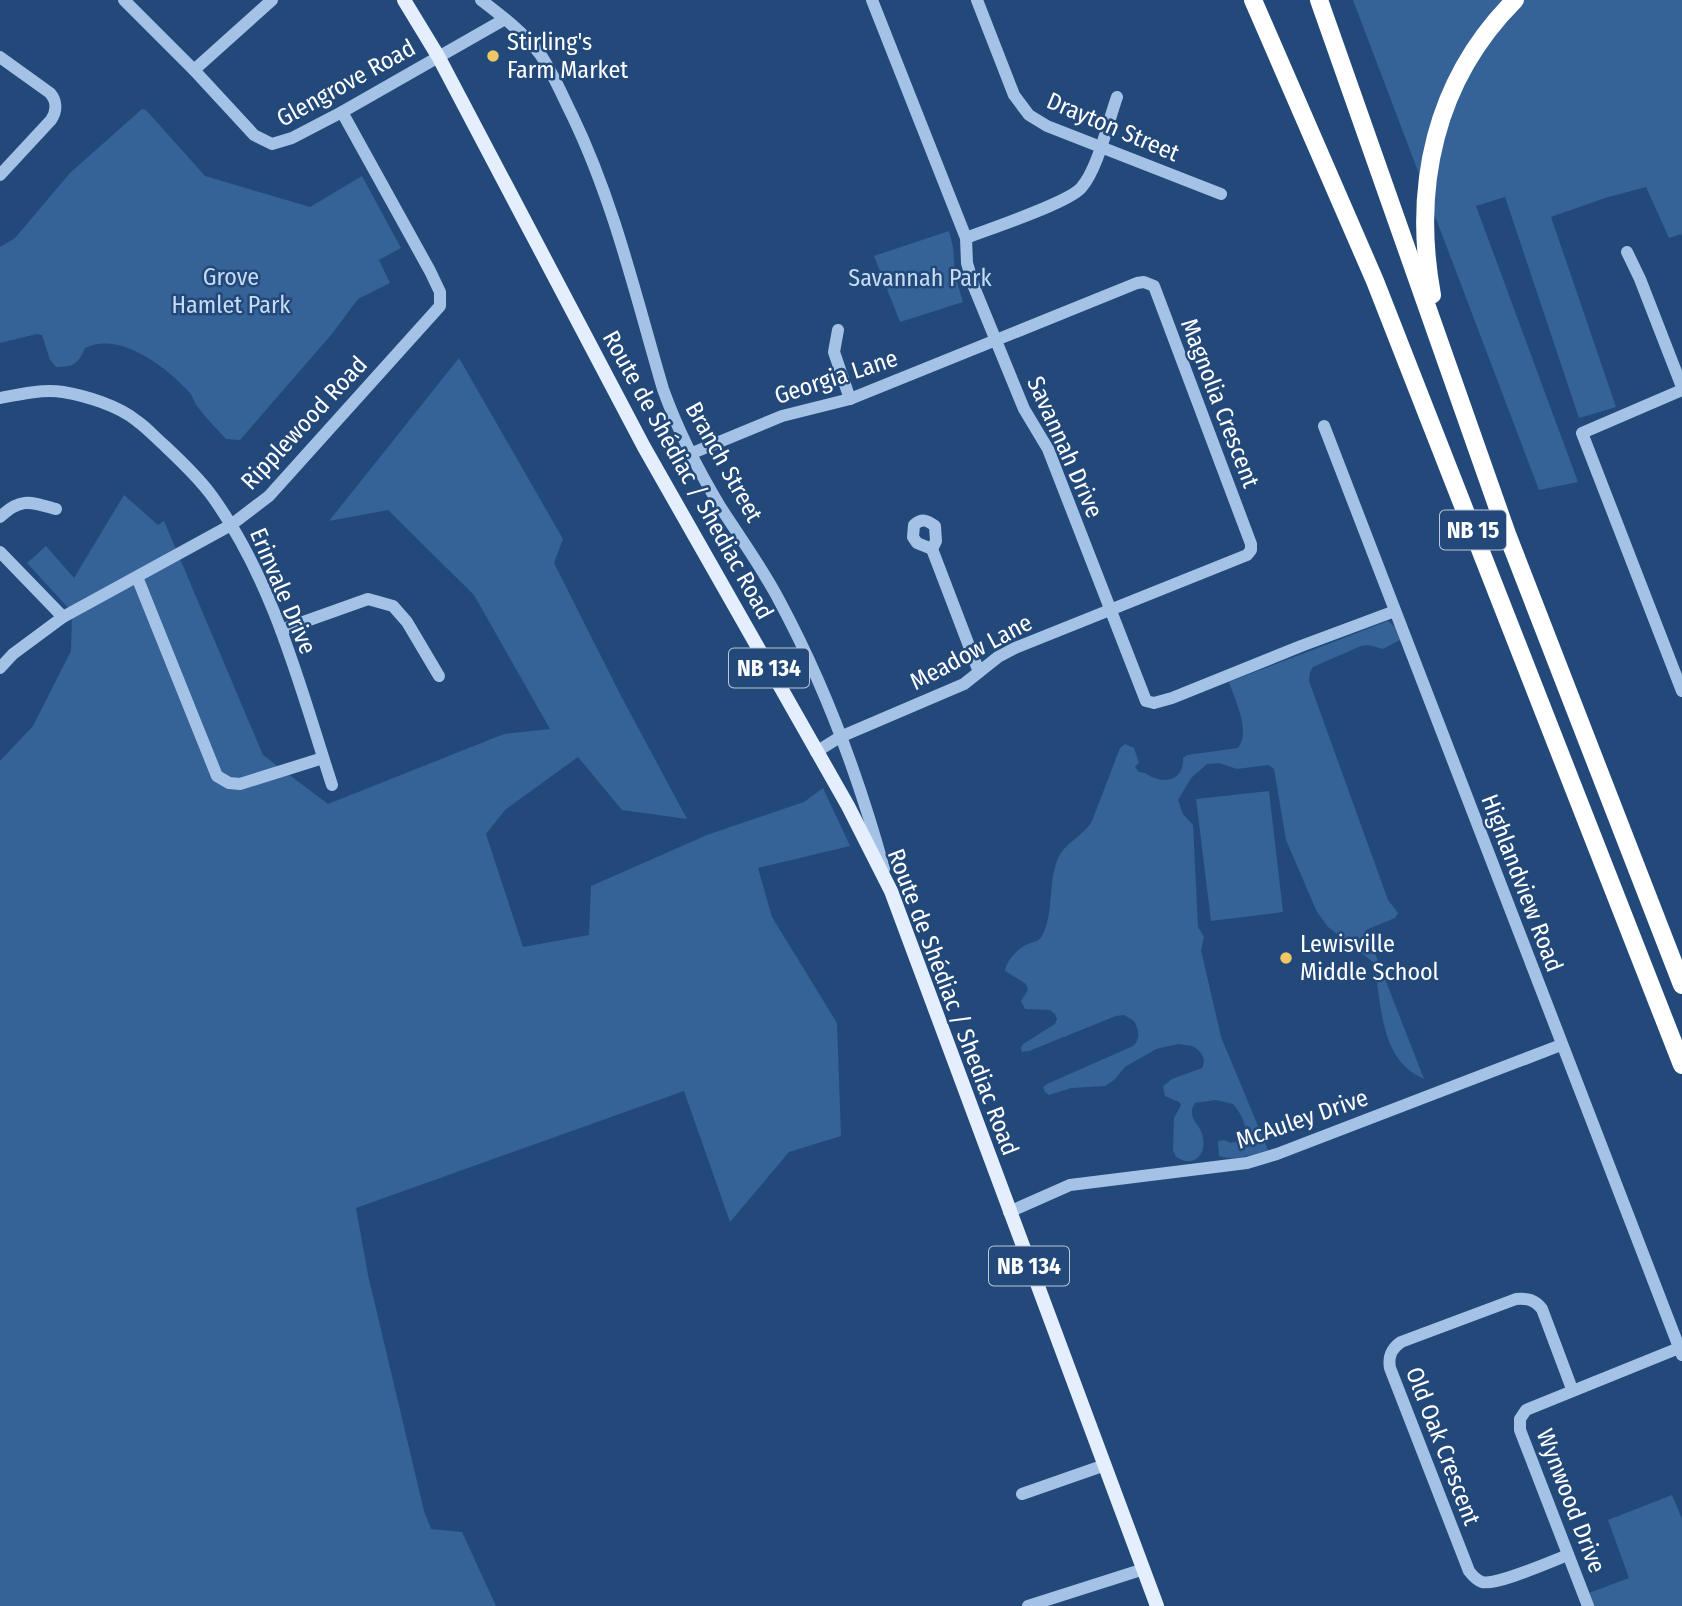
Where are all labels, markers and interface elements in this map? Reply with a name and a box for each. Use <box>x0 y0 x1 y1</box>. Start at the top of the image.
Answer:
place label: Stirling's Farm Market <box>507 28 628 84</box>
street label: Glengrove Road <box>272 33 420 133</box>
marker: Stirling's Farm Market <box>485 48 501 64</box>
street label: Drayton Street <box>1043 87 1184 168</box>
park label: Grove Hamlet Park <box>172 263 291 319</box>
park label: Savannah Park <box>848 264 992 292</box>
street label: Magnolia Crescent <box>1175 315 1265 492</box>
street label: Route de Shédiac / Shediac Road <box>597 326 779 624</box>
street label: Georgia Lane <box>771 344 901 410</box>
street label: Ripplewood Road <box>235 351 373 495</box>
street label: Savannah Drive <box>1021 372 1109 522</box>
street label: Branch Street <box>680 397 768 527</box>
road number: NB 15 <box>1440 510 1506 550</box>
street label: Erinvale Drive <box>244 524 322 658</box>
street label: Meadow Lane <box>905 608 1037 696</box>
road number: NB 134 <box>729 648 809 688</box>
street label: Highlandview Road <box>1475 790 1569 976</box>
street label: Route de Shédiac / Shediac Road <box>882 845 1024 1159</box>
place label: Lewisville Middle School <box>1300 930 1439 986</box>
marker: Lewisville Middle School <box>1278 950 1294 966</box>
street label: McAuley Drive <box>1232 1083 1372 1155</box>
road number: NB 134 <box>989 1246 1069 1286</box>
street label: Old Oak Crescent <box>1400 1363 1486 1529</box>
street label: Wynwood Drive <box>1531 1425 1611 1577</box>

